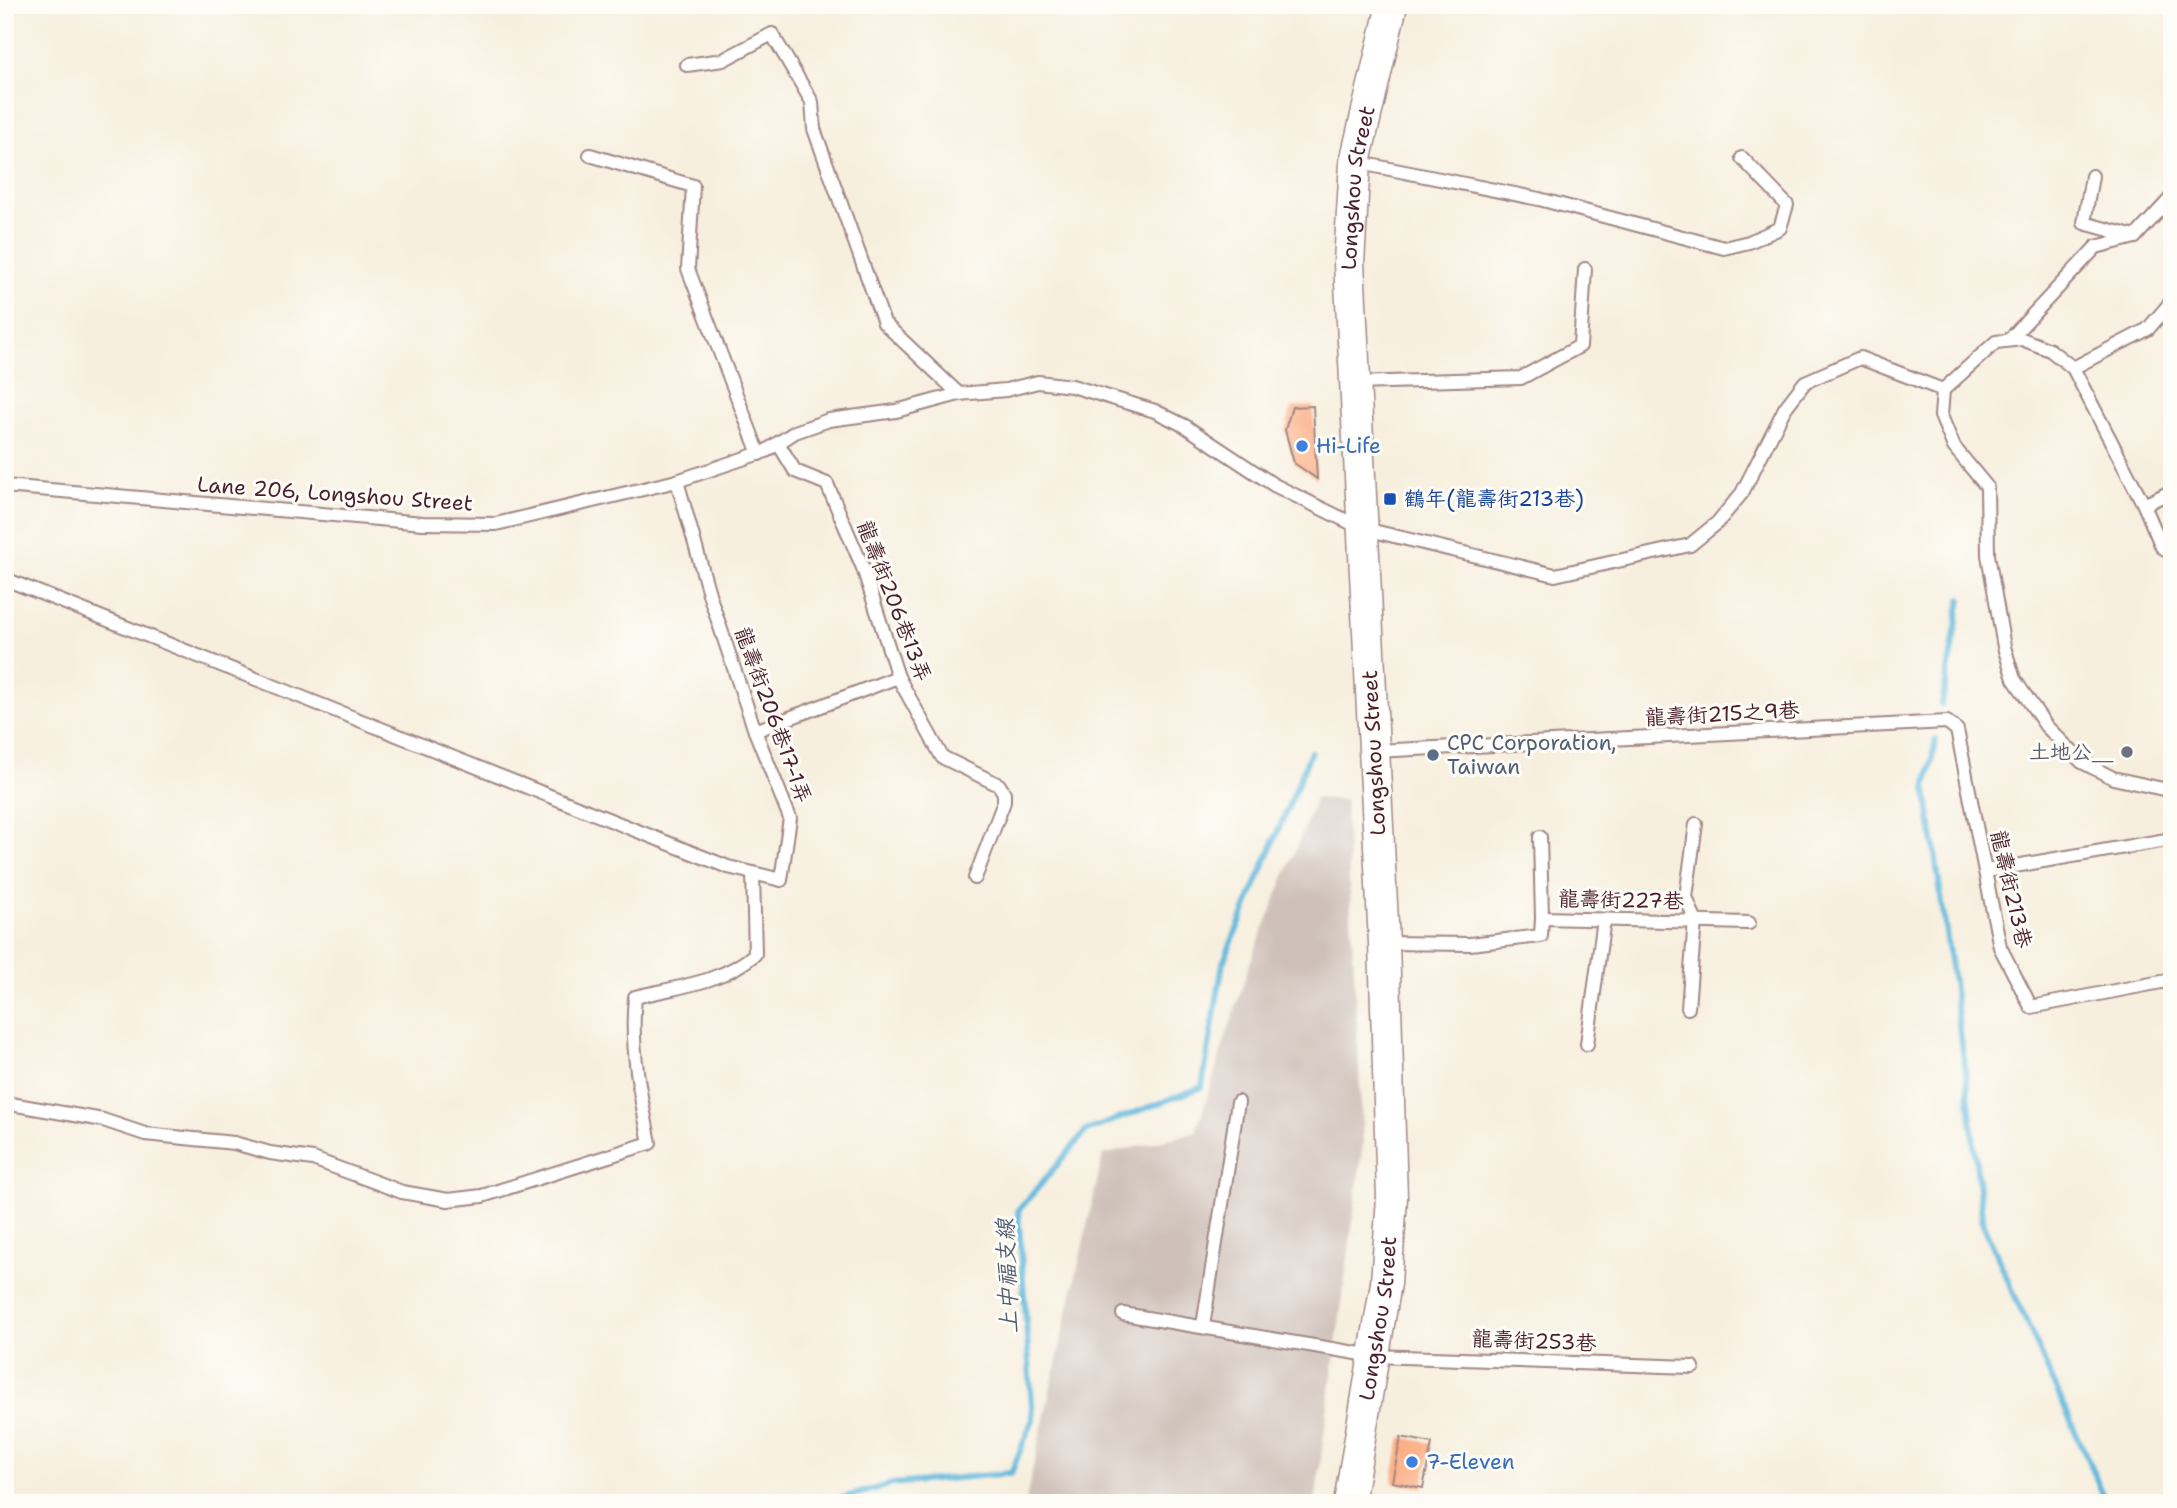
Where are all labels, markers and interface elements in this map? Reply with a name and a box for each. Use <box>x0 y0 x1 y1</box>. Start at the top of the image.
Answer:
street label: Longshou Street <box>1335 103 1382 271</box>
place label: Hi-Life <box>1316 432 1381 460</box>
marker: Hi-Life <box>1294 438 1310 454</box>
street label: Lane 206, Longshou Street <box>196 470 474 518</box>
place label: 鶴年(龍壽街213巷) <box>1404 485 1584 513</box>
marker: 鶴年(龍壽街213巷) <box>1382 491 1398 507</box>
street label: 龍壽街206巷13弄 <box>850 516 938 686</box>
street label: 龍壽街206巷17-1弄 <box>728 623 818 807</box>
street label: Longshou Street <box>1356 670 1392 836</box>
street label: 龍壽街215之9巷 <box>1644 696 1800 732</box>
place label: CPC Corporation, Taiwan <box>1447 729 1617 781</box>
place label: 土地公＿ <box>2029 738 2114 766</box>
marker: 土地公＿ <box>2119 744 2135 760</box>
marker: CPC Corporation, Taiwan <box>1425 747 1441 763</box>
street label: 龍壽街213巷 <box>1984 827 2038 951</box>
street label: 龍壽街227巷 <box>1558 885 1684 915</box>
water label: 上中福支線 <box>990 1217 1024 1334</box>
street label: Longshou Street <box>1352 1235 1403 1403</box>
street label: 龍壽街253巷 <box>1471 1325 1597 1357</box>
place label: 7-Eleven <box>1426 1448 1515 1476</box>
marker: 7-Eleven <box>1404 1454 1420 1470</box>

